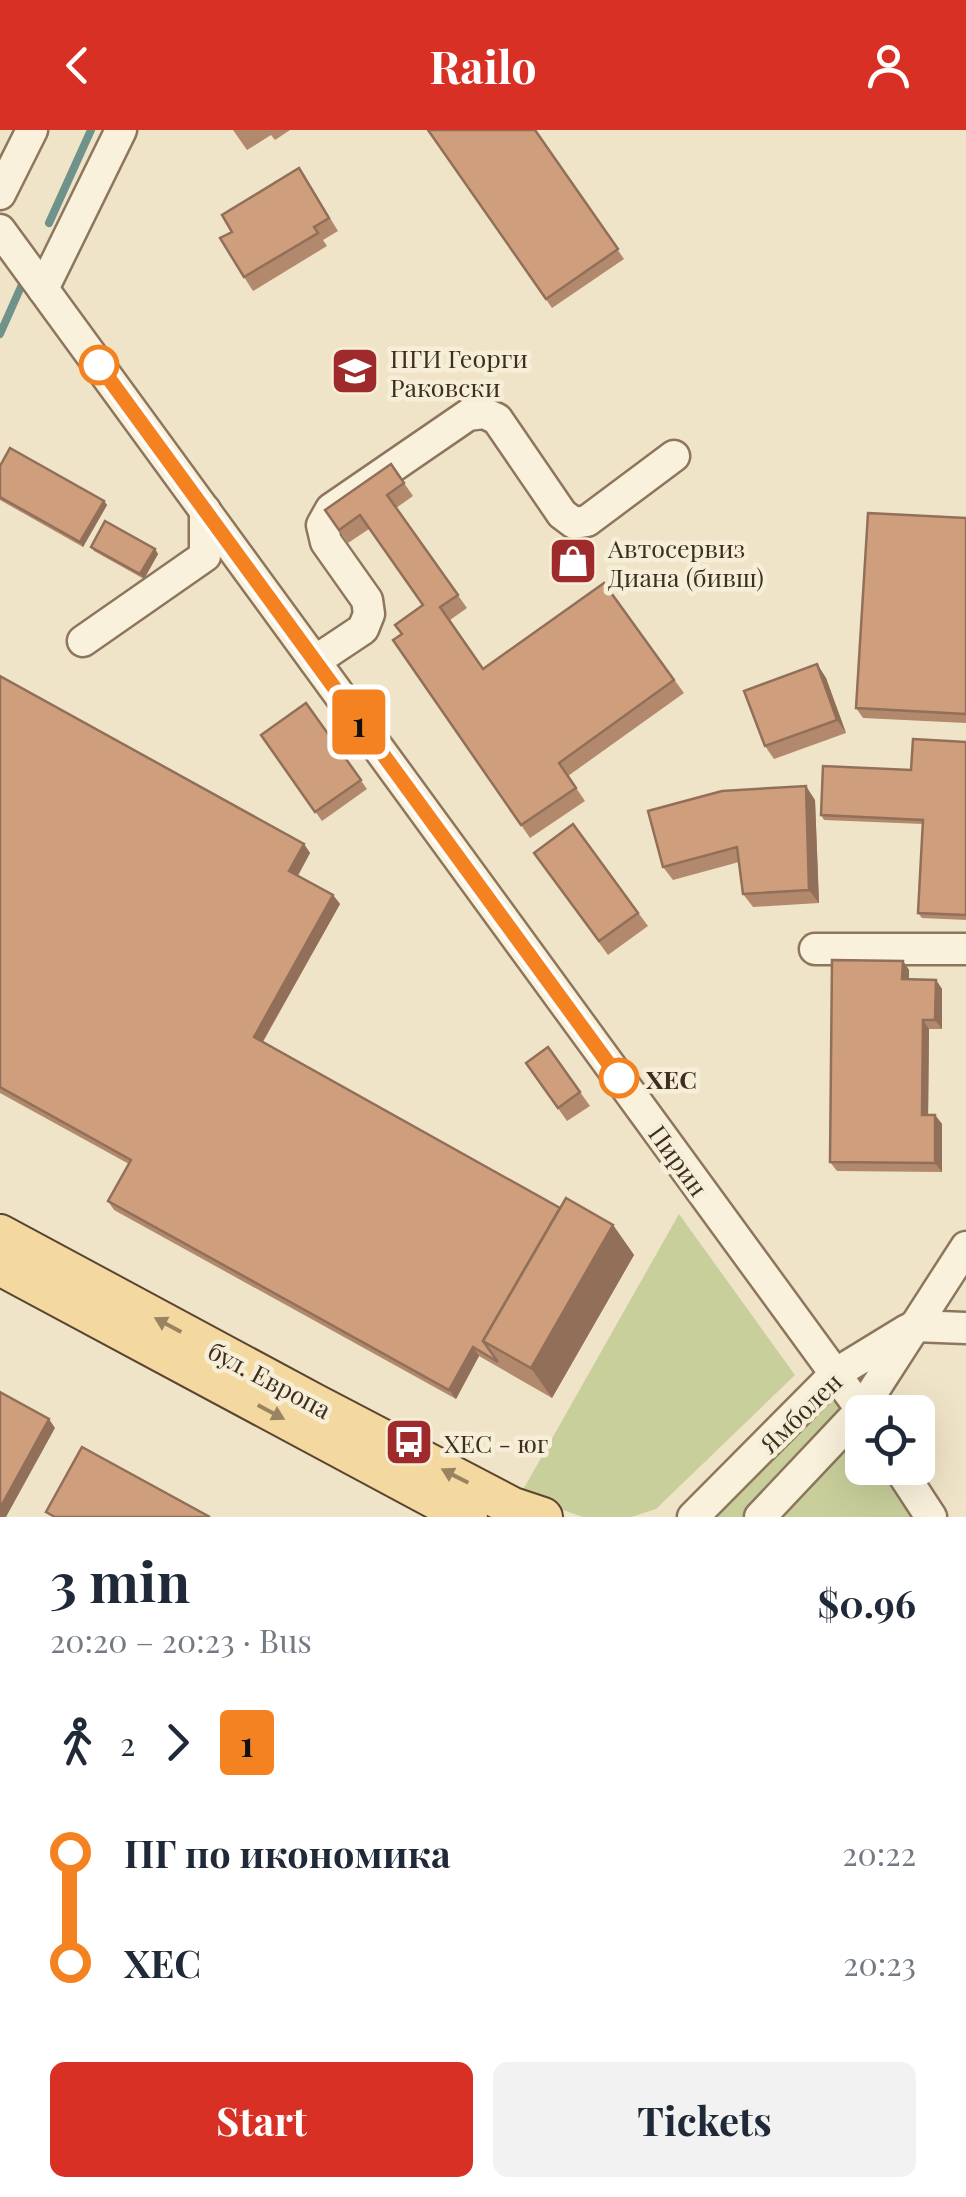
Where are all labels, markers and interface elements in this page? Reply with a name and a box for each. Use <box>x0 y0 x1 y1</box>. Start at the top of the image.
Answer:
text: Railo <box>429 35 537 95</box>
icon: back <box>50 38 105 93</box>
icon: person <box>861 38 916 93</box>
place label: ПГИ Георги Раковски <box>390 341 528 403</box>
school or university icon: ПГИ Георги Раковски <box>329 345 381 397</box>
unlabelled marker <box>80 346 118 384</box>
place label: Автосервиз Диана (бивш) <box>607 531 764 593</box>
shop icon: Автосервиз Диана (бивш) <box>547 535 599 587</box>
line badge: 1 <box>326 690 392 754</box>
text: 1 <box>352 699 366 746</box>
marker: ХЕС <box>600 1059 638 1097</box>
place label: ХЕС <box>646 1062 697 1095</box>
street label: Пирин <box>642 1118 716 1202</box>
one-way arrow <box>153 1316 182 1333</box>
street label: бул. Европа <box>203 1333 338 1425</box>
street label: Ямболен <box>751 1365 848 1460</box>
map controls <box>845 1395 935 1485</box>
button: locate <box>845 1395 935 1485</box>
one-way arrow <box>256 1403 285 1420</box>
bus stop icon: ХЕС - юг <box>383 1416 435 1468</box>
place label: ХЕС - юг <box>444 1426 548 1459</box>
one-way arrow <box>441 1468 470 1485</box>
text: 3 min <box>50 1543 190 1617</box>
text: $0.96 <box>817 1577 916 1628</box>
text: 20:20 – 20:23 · Bus <box>50 1618 312 1661</box>
icon: walk <box>50 1715 105 1770</box>
icon: forward <box>150 1715 205 1770</box>
text: 1 <box>240 1719 254 1766</box>
text: 2 <box>120 1721 135 1764</box>
text: ПГ по икономика <box>124 1827 451 1878</box>
text: 20:22 <box>842 1831 916 1874</box>
text: ХЕС <box>124 1937 201 1988</box>
text: 20:23 <box>843 1941 916 1984</box>
button: Start <box>50 2062 473 2177</box>
button: Tickets <box>493 2062 916 2177</box>

